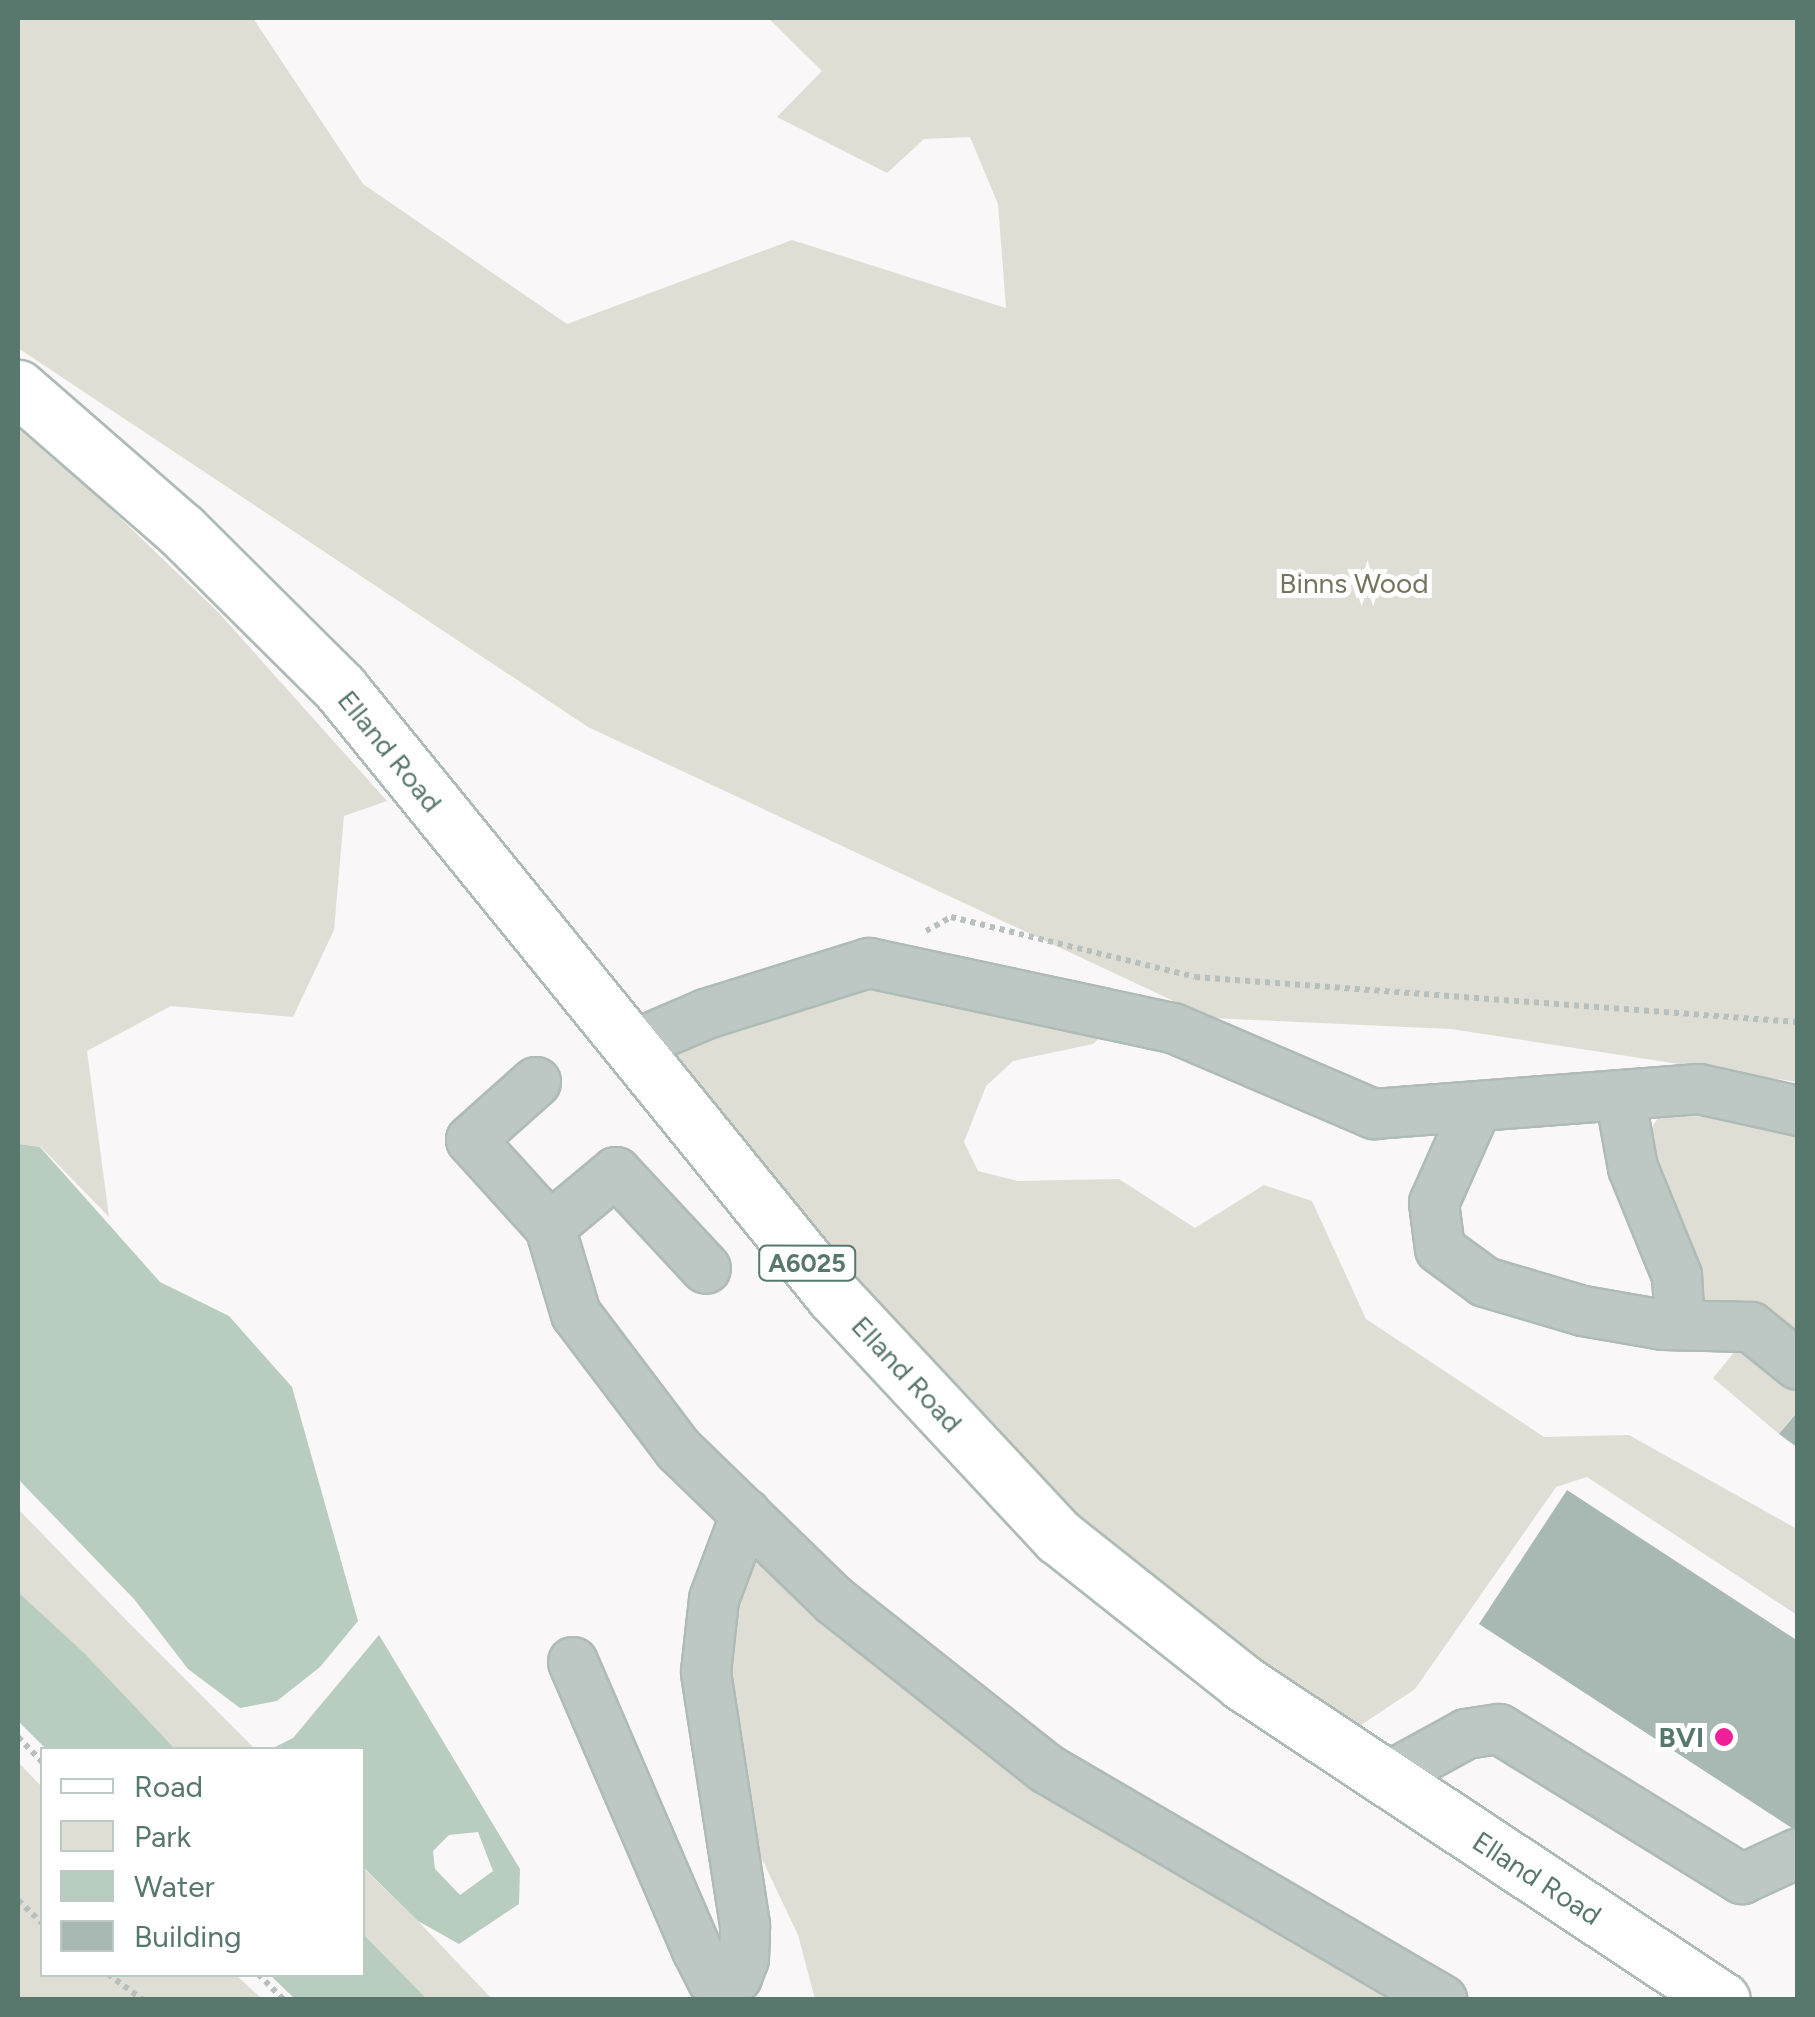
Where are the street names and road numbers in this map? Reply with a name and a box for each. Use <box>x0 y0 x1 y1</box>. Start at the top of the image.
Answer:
street label: Elland Road <box>331 683 449 819</box>
road number: A6025 <box>757 1243 857 1283</box>
street label: Elland Road <box>845 1309 969 1439</box>
street label: Elland Road <box>1466 1824 1608 1932</box>

